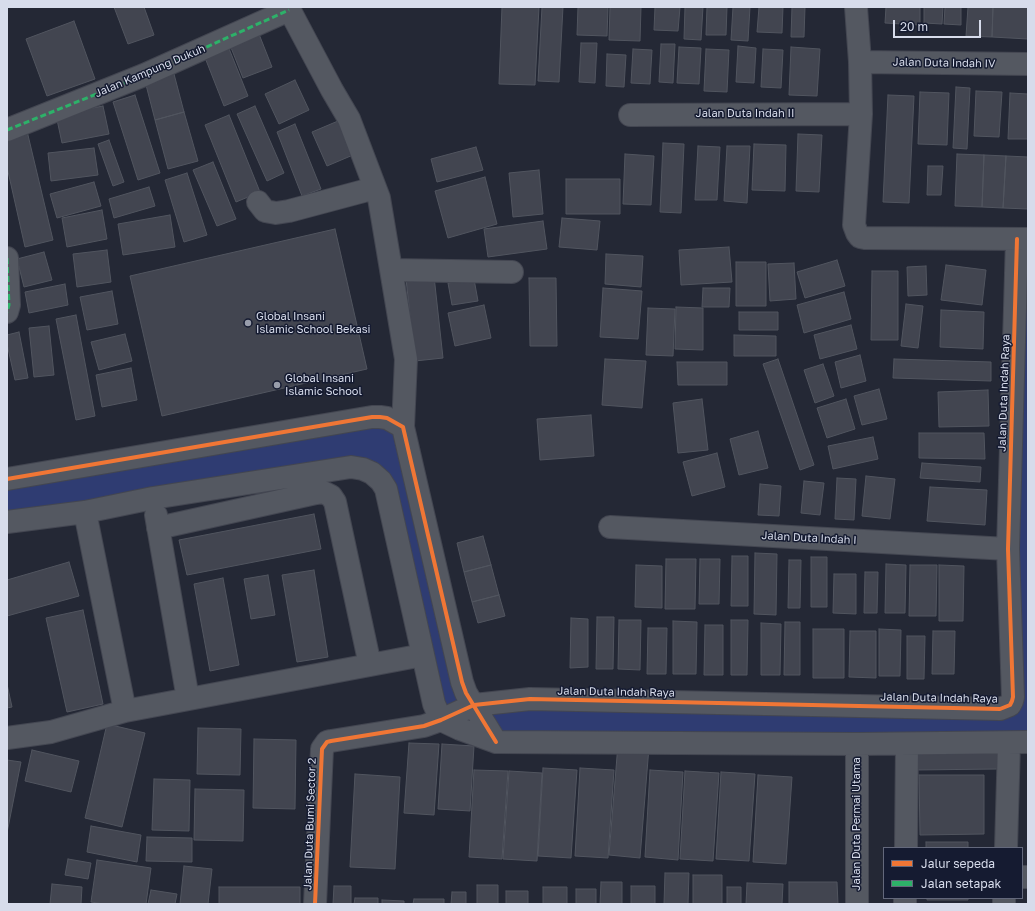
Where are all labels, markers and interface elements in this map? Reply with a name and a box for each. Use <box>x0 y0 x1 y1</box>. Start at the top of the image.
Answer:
scale bar <box>895 12 983 38</box>
text: 20 m <box>900 19 928 34</box>
street label: Jalan Kampung Dukuh <box>93 42 207 100</box>
street label: Jalan Duta Indah IV <box>892 56 996 70</box>
street label: Jalan Duta Indah II <box>696 107 794 121</box>
place label: Global Insani Islamic School Bekasi <box>256 310 371 336</box>
marker: Global Insani Islamic School Bekasi <box>243 318 253 328</box>
street label: Jalan Duta Indah Raya <box>995 334 1013 452</box>
place label: Global Insani Islamic School <box>285 372 362 398</box>
marker: Global Insani Islamic School <box>272 380 282 390</box>
street label: Jalan Duta Indah I <box>761 529 857 547</box>
street label: Jalan Duta Indah Raya <box>557 684 675 700</box>
street label: Jalan Duta Indah Raya <box>880 690 998 706</box>
street label: Jalan Duta Permai Utama <box>850 757 864 891</box>
street label: Jalan Duta Bumi Sector 2 <box>301 758 319 890</box>
legend <box>883 847 1023 899</box>
text: Jalur sepeda <box>921 856 995 871</box>
text: Jalan setapak <box>921 876 1001 891</box>

